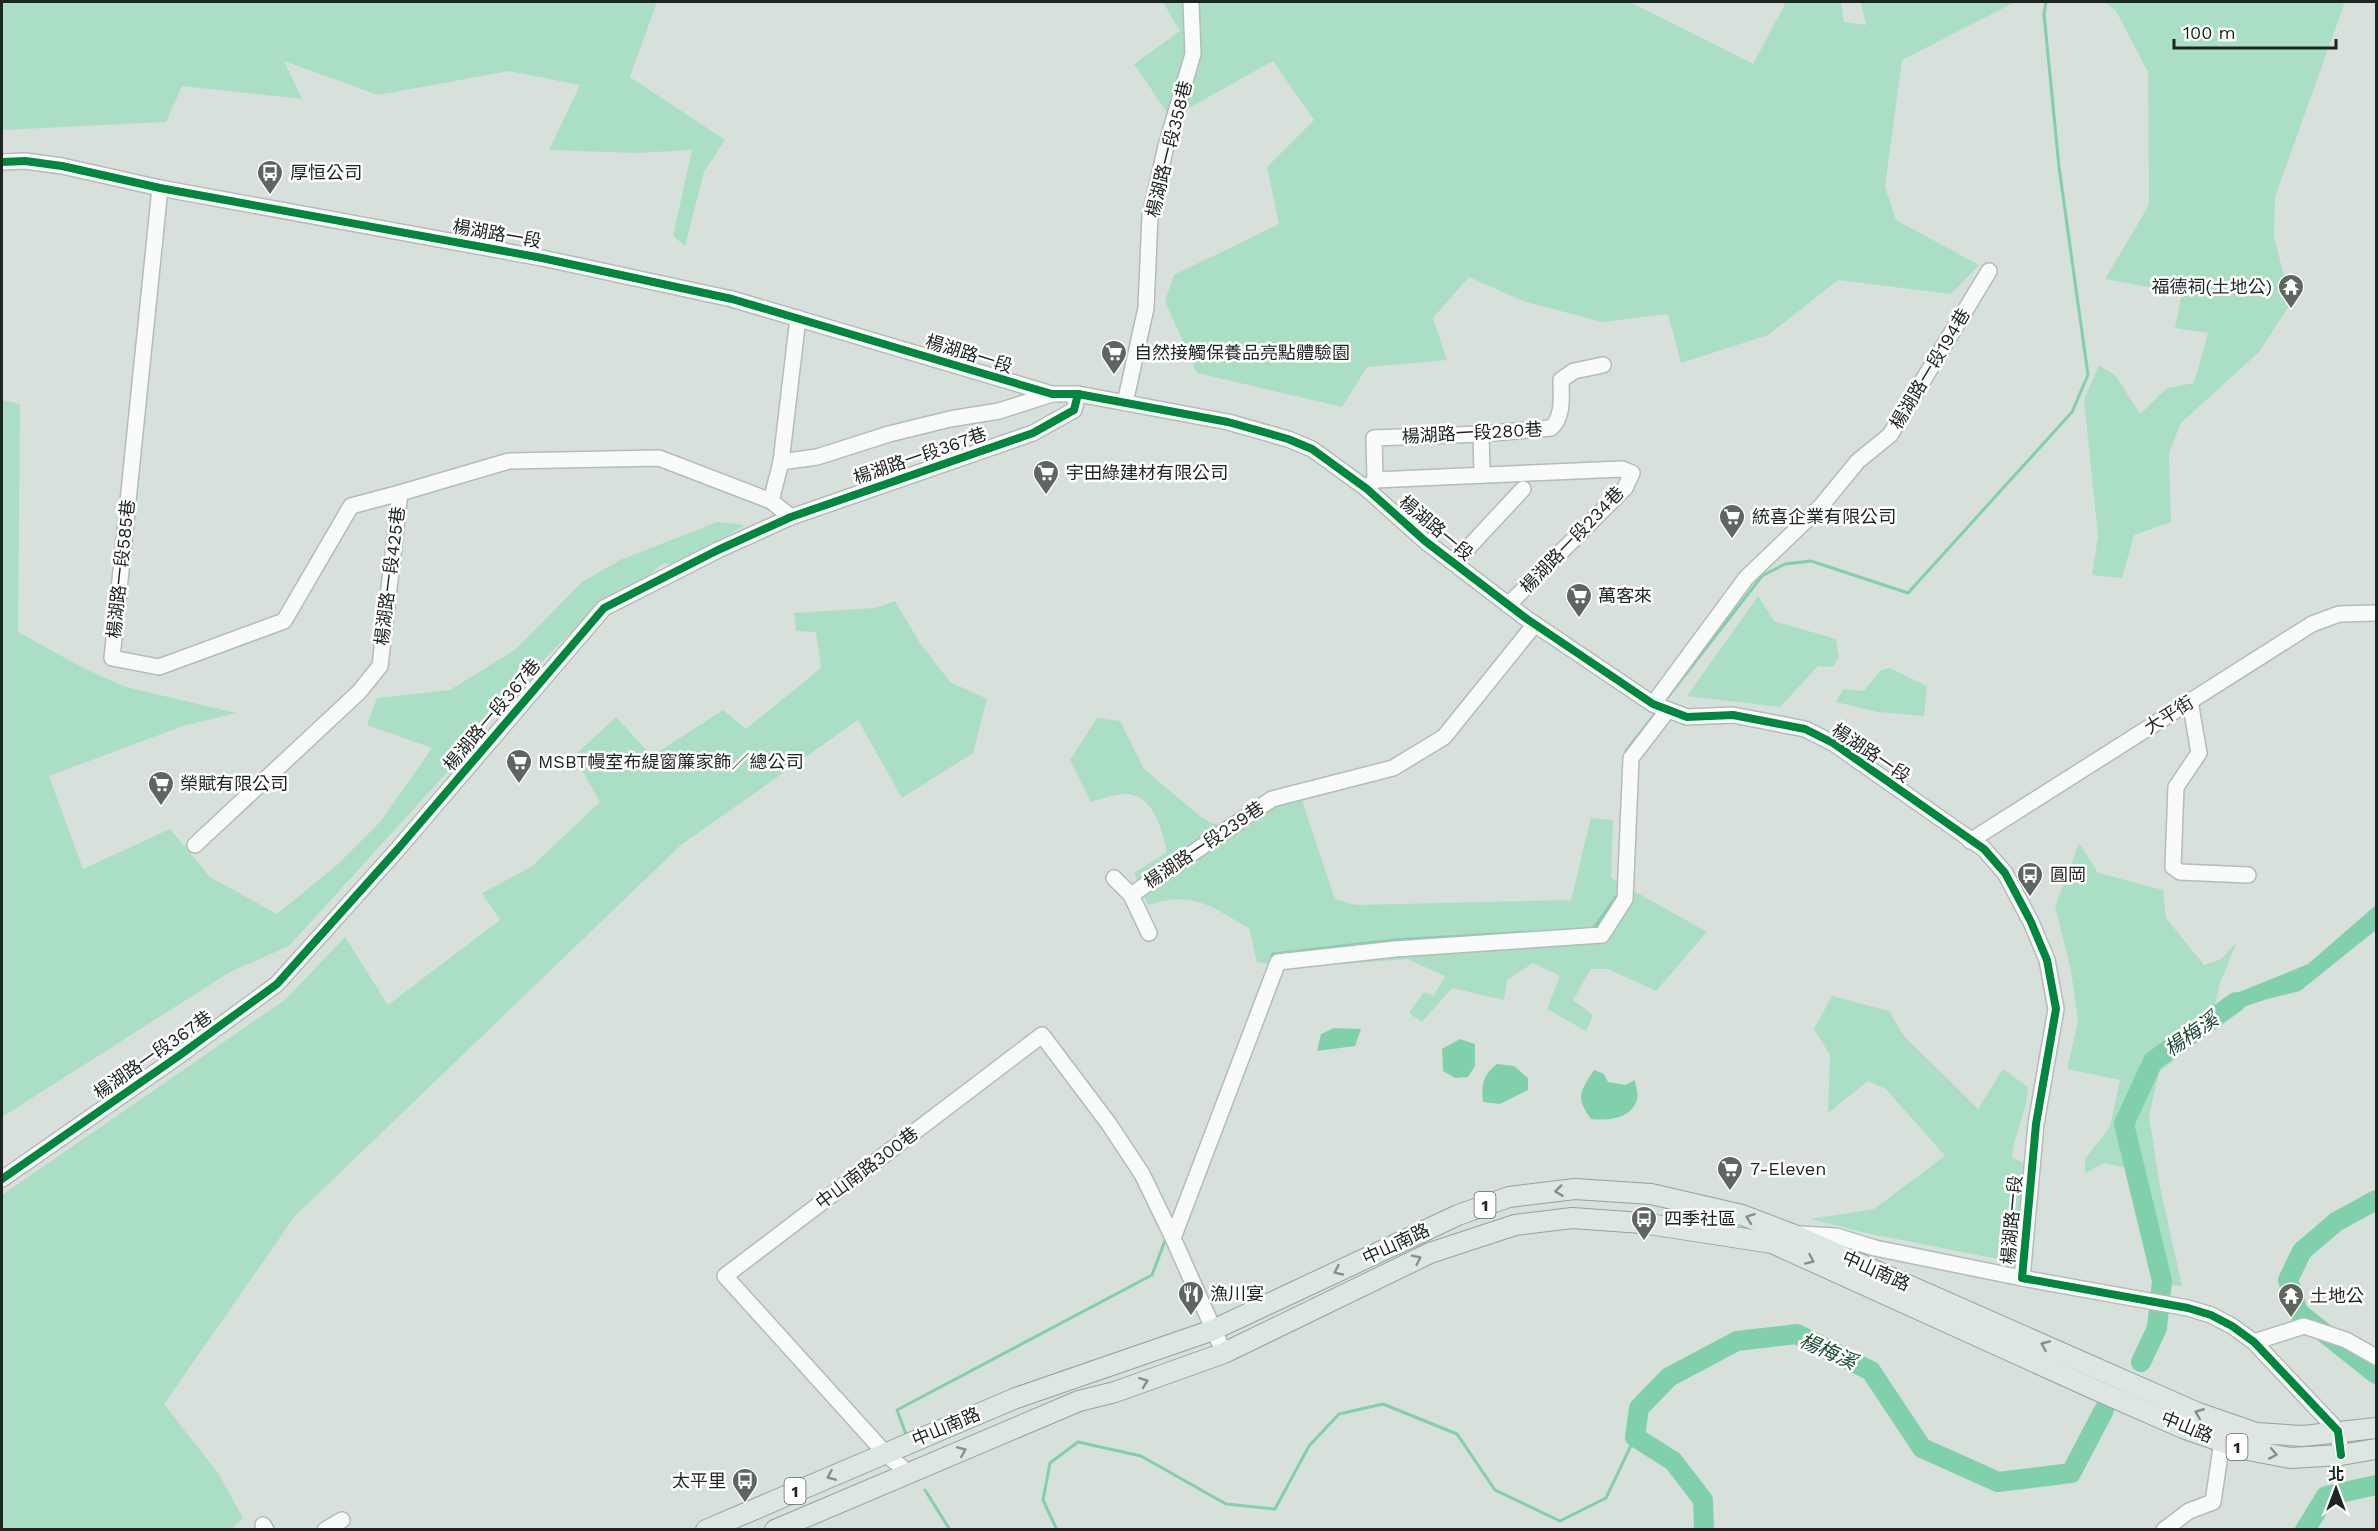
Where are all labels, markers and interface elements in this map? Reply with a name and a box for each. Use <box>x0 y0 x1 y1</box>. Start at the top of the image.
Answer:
scale bar <box>2174 12 2336 50</box>
text: 100 m <box>2183 22 2236 43</box>
street label: 楊湖路一段358巷 <box>1141 78 1196 219</box>
bus stop icon: 厚恒公司 <box>255 158 285 196</box>
place label: 厚恒公司 <box>290 162 362 183</box>
street label: 楊湖路一段 <box>451 215 543 252</box>
temple icon: 福德祠(土地公) <box>2276 272 2306 310</box>
place label: 福德祠(土地公) <box>2151 276 2272 297</box>
street label: 楊湖路一段194巷 <box>1885 305 1974 433</box>
street label: 楊湖路一段 <box>923 330 1015 377</box>
supermarket icon: 自然接觸保養品亮點體驗園 <box>1099 338 1129 376</box>
place label: 自然接觸保養品亮點體驗園 <box>1134 342 1350 363</box>
street label: 楊湖路一段280巷 <box>1401 418 1543 447</box>
street label: 楊湖路一段367巷 <box>851 423 989 488</box>
supermarket icon: 宇田綠建材有限公司 <box>1031 458 1061 496</box>
place label: 宇田綠建材有限公司 <box>1066 462 1228 483</box>
street label: 楊湖路一段234巷 <box>1515 482 1628 597</box>
street label: 楊湖路一段 <box>1395 491 1478 565</box>
street label: 楊湖路一段585巷 <box>103 498 138 640</box>
supermarket icon: 統喜企業有限公司 <box>1717 502 1747 540</box>
street label: 楊湖路一段425巷 <box>371 505 408 647</box>
place label: 統喜企業有限公司 <box>1752 506 1896 527</box>
supermarket icon: 萬客來 <box>1564 581 1594 619</box>
place label: 萬客來 <box>1598 585 1652 606</box>
street label: 楊湖路一段367巷 <box>439 655 544 775</box>
street label: 大平街 <box>2140 691 2197 738</box>
street label: 楊湖路一段 <box>1828 719 1914 786</box>
supermarket icon: MSBT幔室布緹窗簾家飾／總公司 <box>504 747 534 785</box>
place label: MSBT幔室布緹窗簾家飾／總公司 <box>538 751 803 772</box>
supermarket icon: 榮賦有限公司 <box>146 769 176 807</box>
place label: 榮賦有限公司 <box>180 773 288 794</box>
street label: 楊湖路一段239巷 <box>1140 797 1268 892</box>
bus stop icon: 圓岡 <box>2015 860 2045 898</box>
place label: 圓岡 <box>2050 864 2086 885</box>
water label: 楊梅溪 <box>2160 1005 2225 1061</box>
street label: 楊湖路一段367巷 <box>90 1006 216 1103</box>
street label: 中山南路300巷 <box>811 1122 922 1213</box>
supermarket icon: 7-Eleven <box>1715 1154 1745 1192</box>
place label: 7-Eleven <box>1750 1158 1826 1179</box>
street label: 楊湖路一段 <box>1997 1174 2026 1266</box>
one-way arrow <box>1554 1185 1563 1197</box>
road number: 1 <box>1474 1192 1496 1218</box>
bus stop icon: 四季社區 <box>1629 1204 1659 1242</box>
place label: 四季社區 <box>1664 1208 1736 1229</box>
one-way arrow <box>1746 1213 1757 1225</box>
street label: 中山南路 <box>1359 1219 1433 1268</box>
street label: 中山南路 <box>1839 1246 1913 1295</box>
one-way arrow <box>1804 1253 1815 1265</box>
one-way arrow <box>1411 1255 1422 1266</box>
one-way arrow <box>1333 1264 1344 1276</box>
restaurant icon: 漁川宴 <box>1176 1279 1206 1317</box>
temple icon: 土地公 <box>2276 1281 2306 1319</box>
place label: 漁川宴 <box>1210 1283 1264 1304</box>
place label: 土地公 <box>2310 1285 2364 1306</box>
water label: 楊梅溪 <box>1796 1328 1863 1375</box>
one-way arrow <box>2041 1340 2052 1352</box>
one-way arrow <box>1138 1376 1149 1389</box>
street label: 中山南路 <box>909 1403 983 1450</box>
street label: 中山路 <box>2158 1407 2216 1446</box>
one-way arrow <box>2194 1408 2205 1420</box>
road number: 1 <box>2226 1434 2248 1460</box>
one-way arrow <box>955 1446 966 1458</box>
one-way arrow <box>2269 1448 2278 1460</box>
north arrow <box>2306 1459 2366 1519</box>
text: 北 <box>2328 1465 2344 1484</box>
bus stop icon: 太平里 <box>730 1466 760 1504</box>
one-way arrow <box>826 1469 837 1481</box>
place label: 太平里 <box>672 1470 726 1491</box>
road number: 1 <box>784 1478 806 1504</box>

